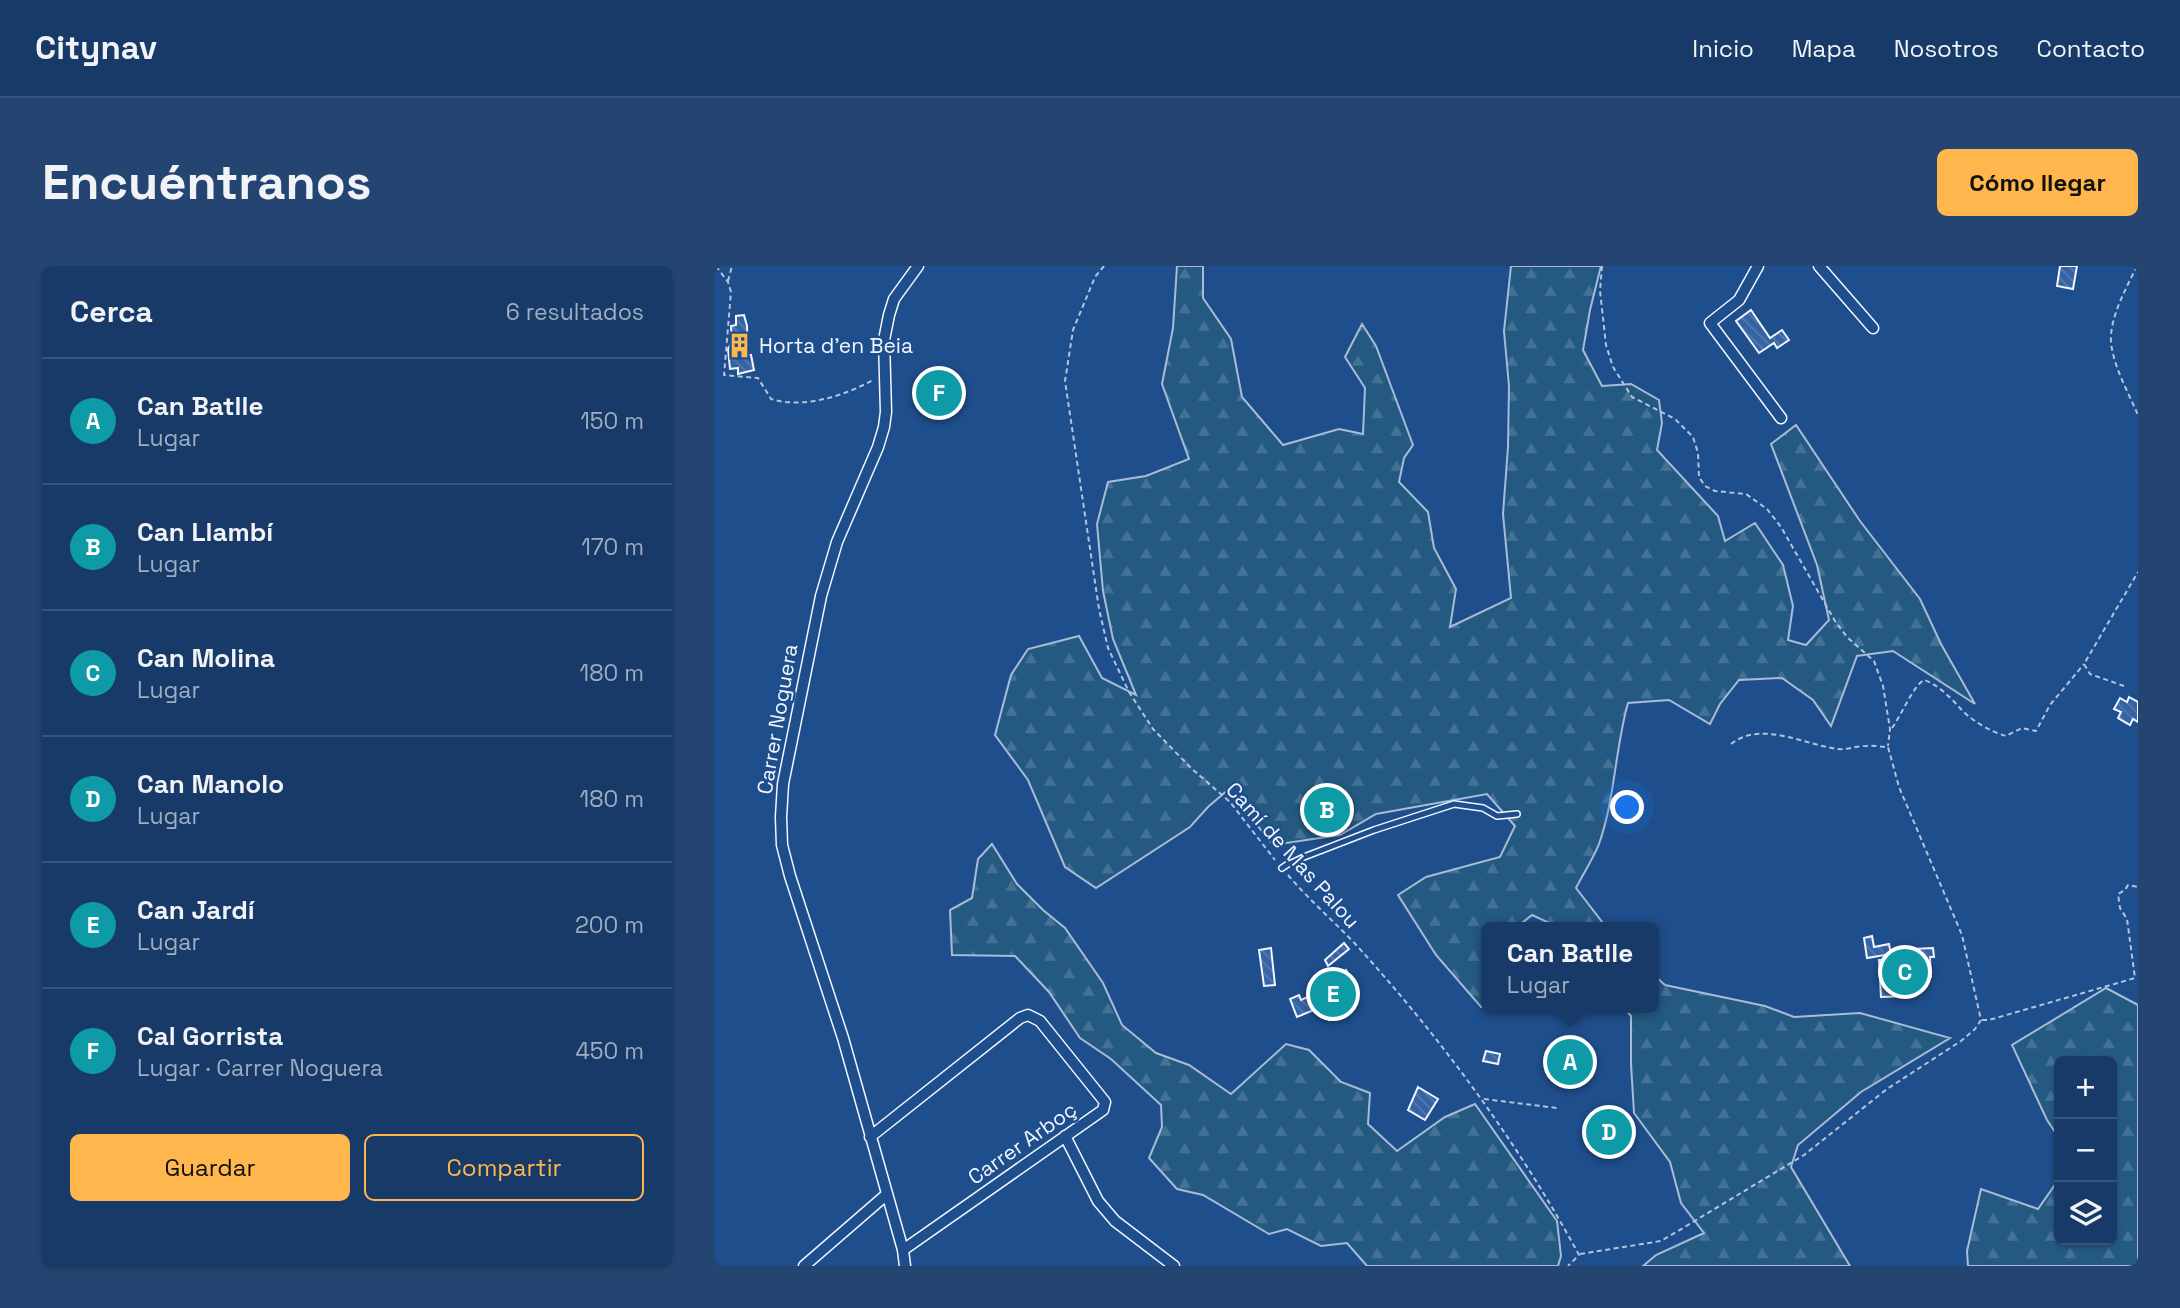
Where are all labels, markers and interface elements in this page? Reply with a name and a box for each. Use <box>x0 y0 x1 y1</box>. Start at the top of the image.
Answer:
text: Citynav <box>35 27 157 69</box>
text: Inicio <box>1692 33 1754 64</box>
text: Mapa <box>1792 33 1856 64</box>
text: Nosotros <box>1894 33 1999 64</box>
text: Contacto <box>2037 33 2145 64</box>
button: Cómo llegar <box>1937 149 2138 216</box>
text: Encuéntranos <box>42 151 371 213</box>
text: Cerca <box>70 292 153 331</box>
text: 6 resultados <box>506 297 644 327</box>
building icon: Horta d'en Beia <box>725 331 753 359</box>
place label: Horta d'en Beia <box>759 332 913 359</box>
pin: F <box>916 367 962 419</box>
text: Can Batlle <box>137 389 263 423</box>
text: A <box>86 406 100 436</box>
text: 150 m <box>580 406 644 436</box>
text: Lugar <box>137 423 200 453</box>
text: Can Llambí <box>137 515 273 549</box>
text: B <box>85 532 101 562</box>
text: 170 m <box>581 532 644 562</box>
text: Lugar <box>137 549 200 579</box>
text: Can Molina <box>137 641 275 675</box>
street label: Carrer Noguera <box>750 642 804 796</box>
text: C <box>86 658 100 688</box>
text: 180 m <box>580 658 644 688</box>
text: Lugar <box>137 675 200 705</box>
text: Can Manolo <box>137 767 284 801</box>
street label: Camí de Mas Palou <box>1220 776 1366 934</box>
text: D <box>85 784 101 814</box>
text: 180 m <box>580 784 644 814</box>
pin: B <box>1304 784 1350 836</box>
your location <box>1610 790 1644 824</box>
text: Lugar <box>137 801 200 831</box>
text: Can Jardí <box>137 893 255 927</box>
text: E <box>87 910 99 940</box>
text: 200 m <box>575 910 644 940</box>
popup <box>1481 922 1659 1013</box>
text: Lugar <box>137 927 200 957</box>
text: Can Batlle <box>1507 936 1633 970</box>
pin: C <box>1882 946 1928 998</box>
pin: E <box>1310 968 1356 1020</box>
text: Lugar <box>1507 970 1570 1000</box>
text: Cal Gorrista <box>137 1019 283 1053</box>
text: F <box>87 1036 99 1066</box>
text: 450 m <box>575 1036 644 1066</box>
pin: A <box>1547 1036 1593 1088</box>
text: Lugar · Carrer Noguera <box>137 1053 383 1083</box>
map controls <box>2054 1056 2117 1245</box>
button: + <box>2054 1056 2117 1119</box>
street label: Carrer Arboç <box>962 1096 1082 1190</box>
pin: D <box>1586 1106 1632 1158</box>
button: − <box>2054 1119 2117 1182</box>
button: Guardar <box>70 1134 350 1201</box>
button: Compartir <box>364 1134 644 1201</box>
button: layers <box>2054 1182 2117 1245</box>

